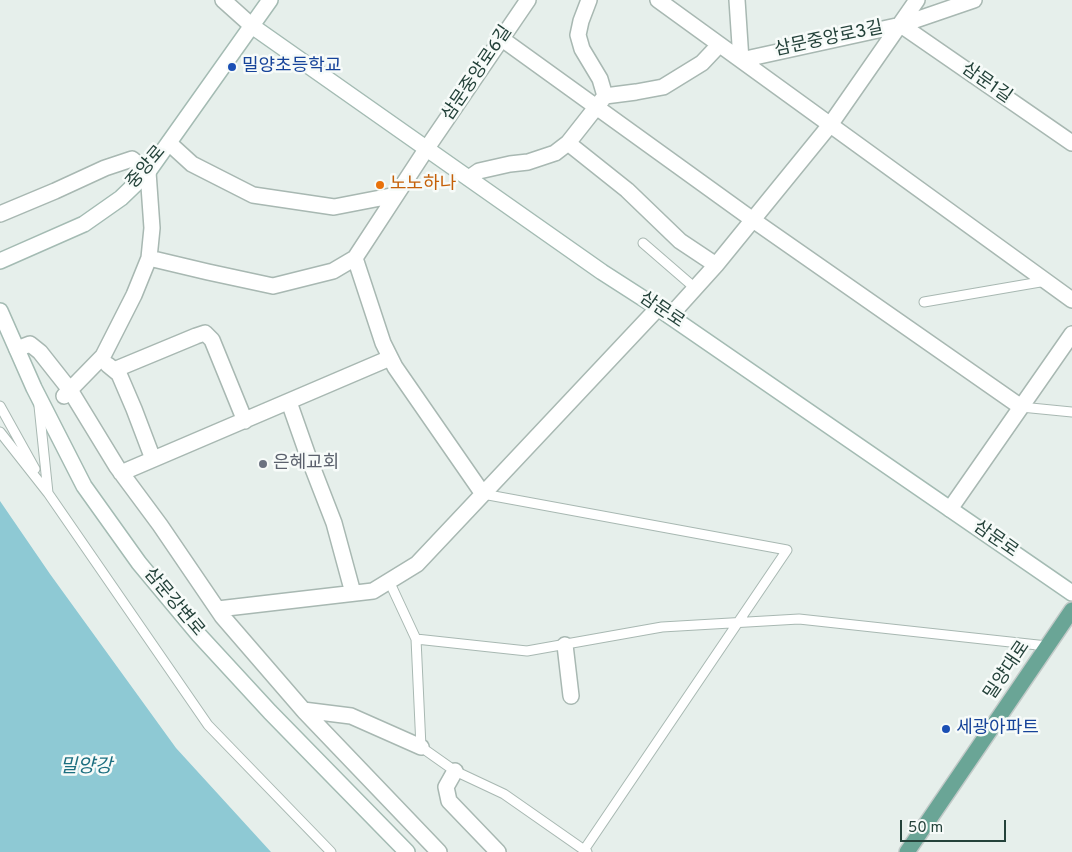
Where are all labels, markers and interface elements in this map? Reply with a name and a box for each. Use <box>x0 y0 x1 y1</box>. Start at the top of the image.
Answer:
street label: 삼문중앙로3길 <box>773 18 885 62</box>
street label: 삼문중앙로6길 <box>438 22 518 126</box>
place label: 밀양초등학교 <box>242 56 341 78</box>
street label: 삼문1길 <box>957 59 1015 109</box>
marker: 밀양초등학교 <box>226 61 238 73</box>
street label: 중앙로 <box>123 142 171 194</box>
place label: 노노하나 <box>390 174 456 196</box>
marker: 노노하나 <box>374 179 386 191</box>
street label: 삼문로 <box>634 288 688 334</box>
place label: 은혜교회 <box>273 453 339 475</box>
marker: 은혜교회 <box>257 458 269 470</box>
street label: 삼문로 <box>968 517 1022 563</box>
street label: 삼문강변로 <box>138 564 208 642</box>
street label: 밀양대로 <box>981 638 1035 704</box>
place label: 세광아파트 <box>956 718 1039 740</box>
marker: 세광아파트 <box>940 723 952 735</box>
water label: 밀양강 <box>60 757 112 779</box>
scale bar <box>902 810 1008 842</box>
text: 50 m <box>908 819 943 838</box>

